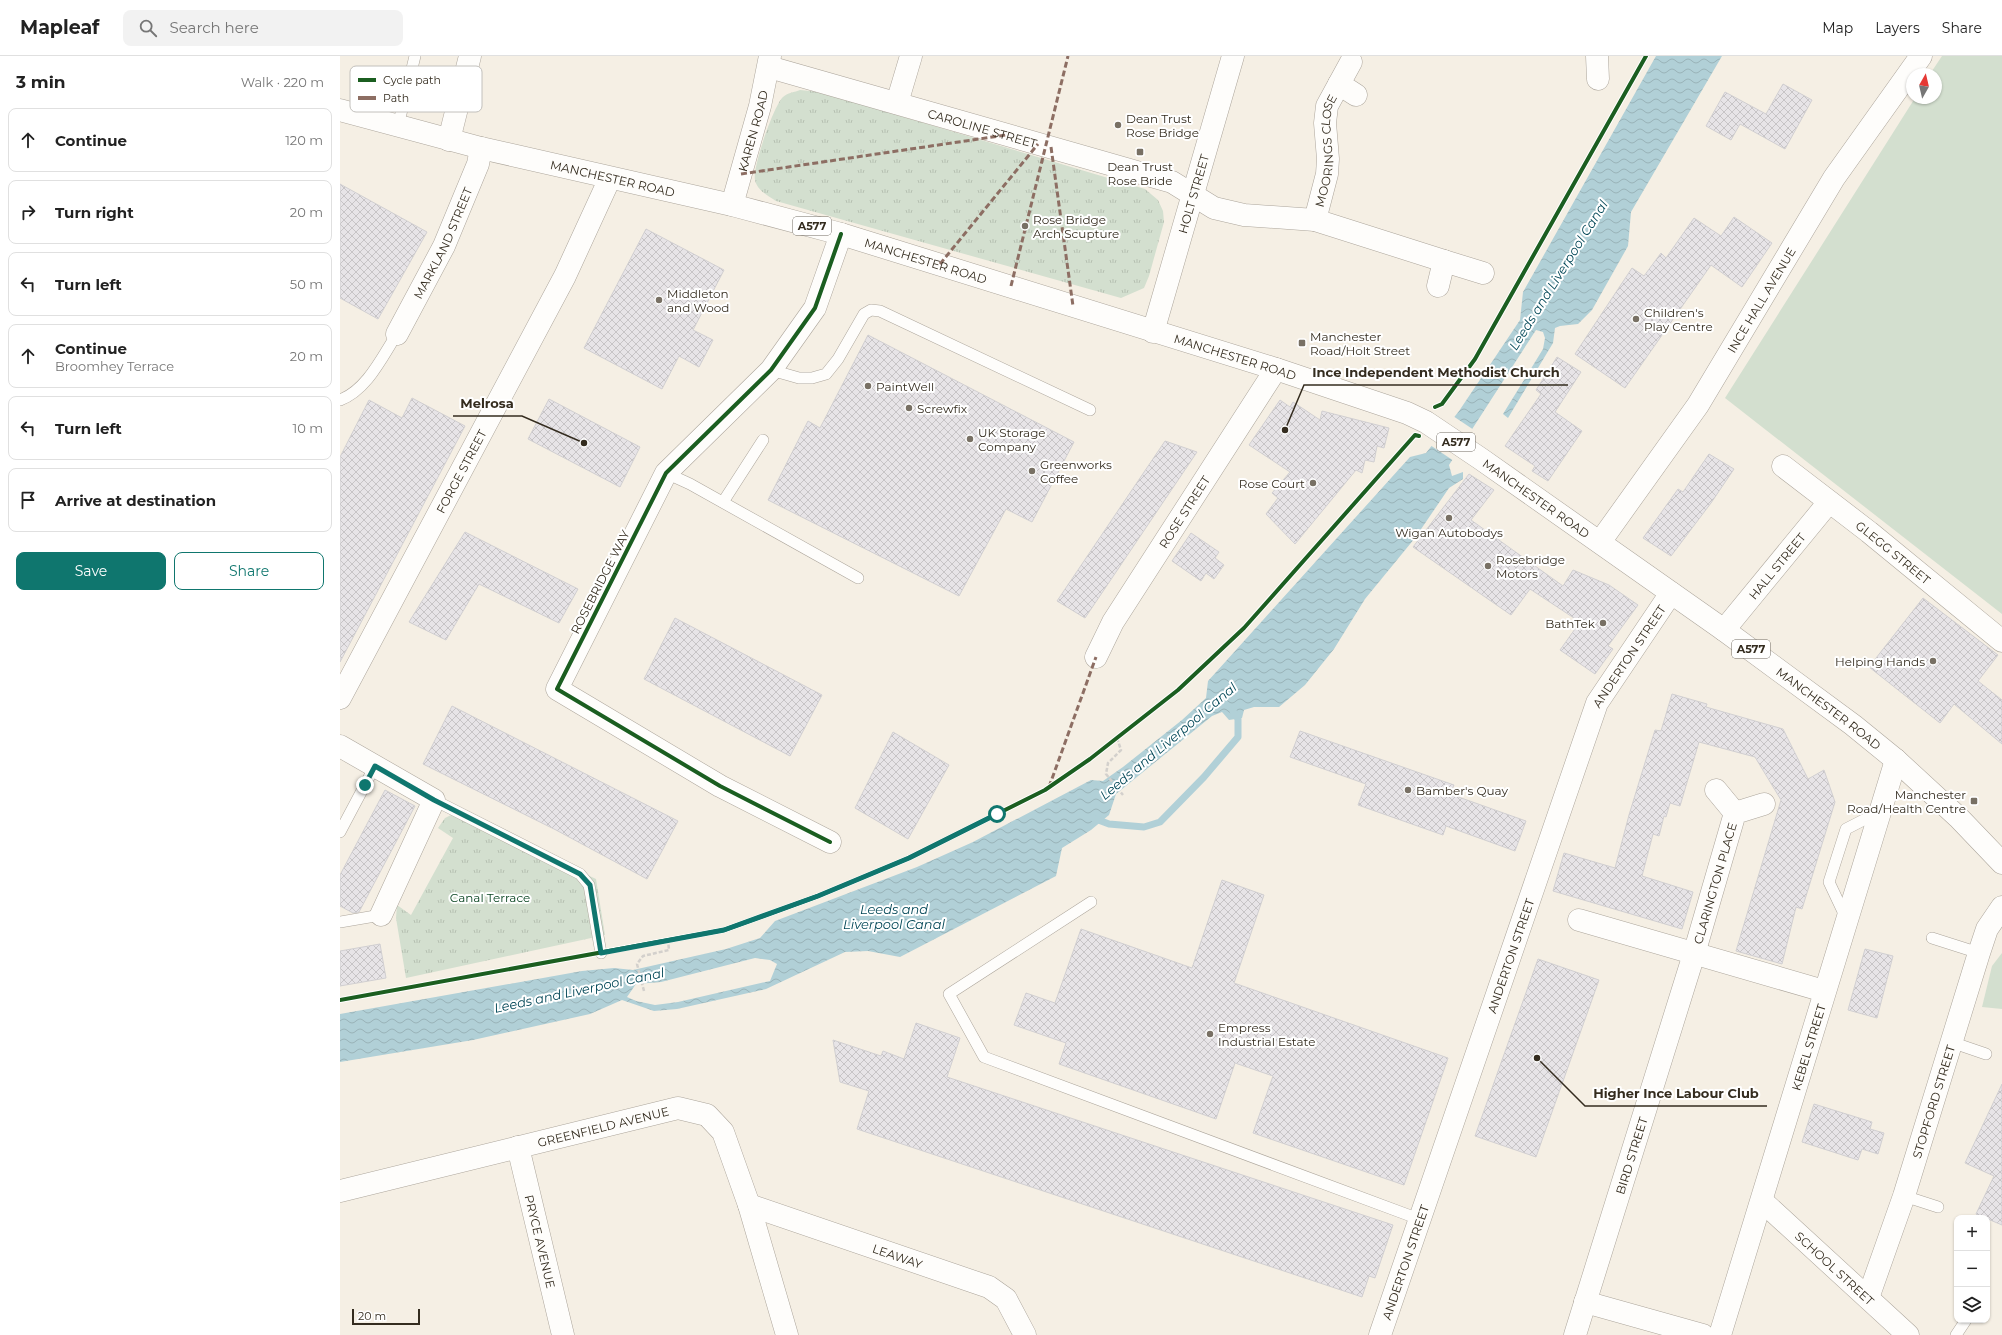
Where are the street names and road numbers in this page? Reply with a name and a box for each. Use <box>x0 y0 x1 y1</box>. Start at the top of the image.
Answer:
street label: KAREN ROAD <box>734 89 770 173</box>
street label: MOORINGS CLOSE <box>1311 92 1340 209</box>
street label: CAROLINE STREET <box>926 105 1039 151</box>
street label: HOLT STREET <box>1174 152 1212 235</box>
street label: MANCHESTER ROAD <box>549 156 676 199</box>
street label: MARKLAND STREET <box>410 185 475 301</box>
road number: A577 <box>793 217 831 235</box>
street label: MANCHESTER ROAD <box>863 234 989 286</box>
street label: INCE HALL AVENUE <box>1724 244 1798 355</box>
street label: MANCHESTER ROAD <box>1172 330 1298 383</box>
street label: FORGE STREET <box>433 427 489 516</box>
road number: A577 <box>1437 433 1475 451</box>
street label: MANCHESTER ROAD <box>1480 455 1593 541</box>
street label: ROSE STREET <box>1155 473 1213 551</box>
street label: GLEGG STREET <box>1853 517 1934 587</box>
street label: ROSEBRIDGE WAY <box>567 527 633 636</box>
street label: HALL STREET <box>1745 529 1808 602</box>
street label: ANDERTON STREET <box>1589 602 1669 710</box>
road number: A577 <box>1732 640 1770 658</box>
street label: MANCHESTER ROAD <box>1774 664 1884 752</box>
street label: CLARINGTON PLACE <box>1690 821 1739 946</box>
street label: ANDERTON STREET <box>1484 896 1537 1015</box>
street label: KEBEL STREET <box>1788 1002 1828 1092</box>
street label: STOPFORD STREET <box>1909 1043 1958 1160</box>
street label: GREENFIELD AVENUE <box>536 1103 670 1150</box>
street label: BIRD STREET <box>1612 1115 1650 1196</box>
street label: PRYCE AVENUE <box>522 1193 559 1290</box>
street label: ANDERTON STREET <box>1378 1203 1432 1322</box>
street label: SCHOOL STREET <box>1792 1228 1878 1308</box>
street label: LEAWAY <box>871 1240 925 1271</box>

